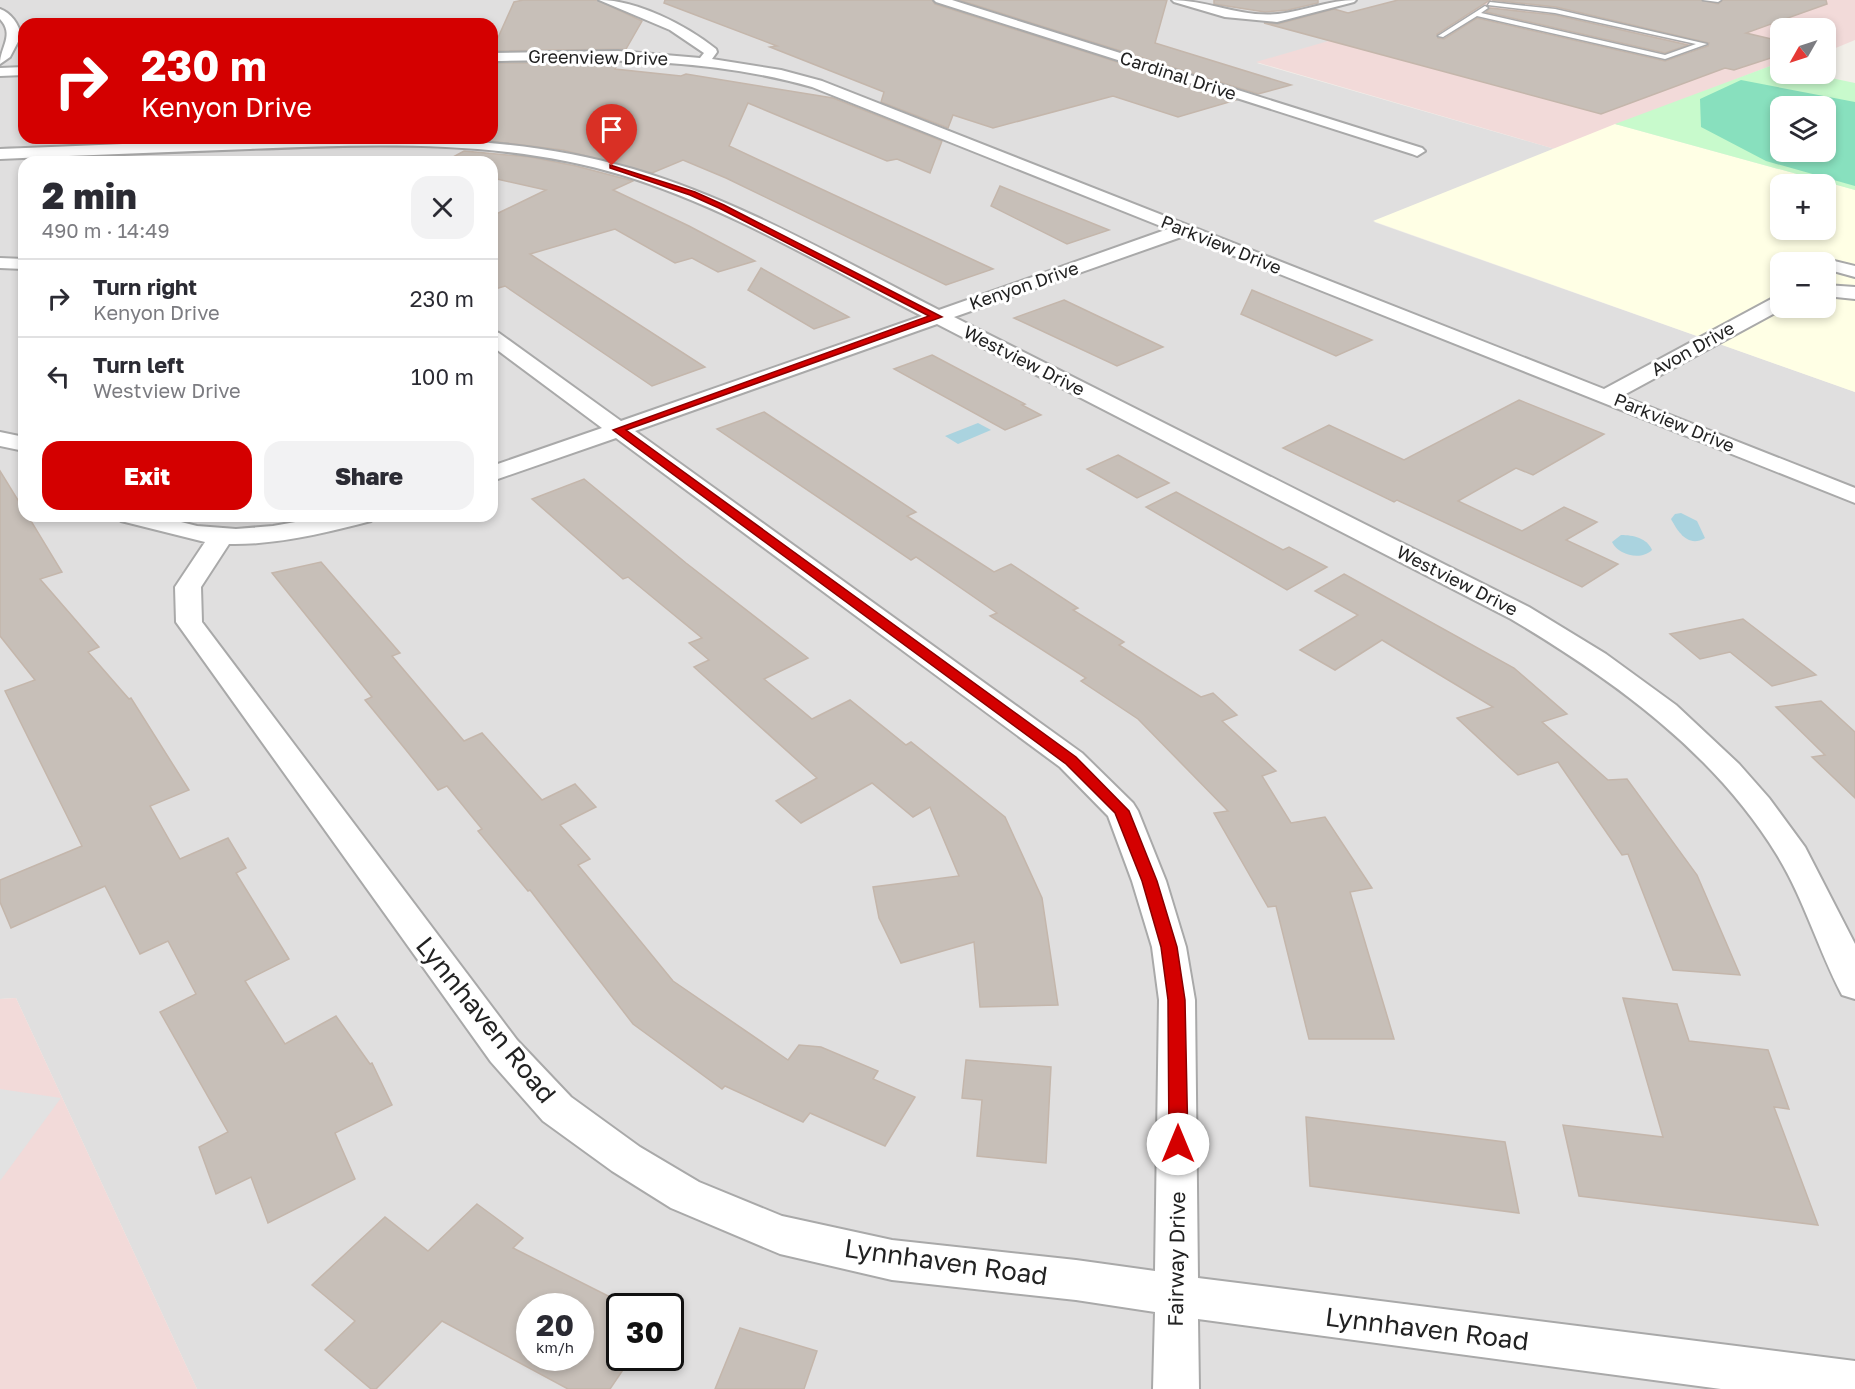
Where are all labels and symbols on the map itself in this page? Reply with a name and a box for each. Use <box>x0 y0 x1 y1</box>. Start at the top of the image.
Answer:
north arrow <box>1770 18 1836 84</box>
street label: Greenview Drive <box>528 45 668 69</box>
street label: Cardinal Drive <box>1117 46 1239 104</box>
pin <box>586 104 637 166</box>
street label: Parkview Drive <box>1158 210 1285 278</box>
street label: Kenyon Drive <box>966 256 1081 314</box>
street label: Avon Drive <box>1647 316 1738 380</box>
street label: Westview Drive <box>960 320 1089 400</box>
street label: Parkview Drive <box>1611 388 1738 456</box>
street label: Westview Drive <box>1393 540 1522 620</box>
street label: Lynnhaven Road <box>410 930 563 1109</box>
position arrow <box>1146 1112 1210 1176</box>
street label: Fairway Drive <box>1162 1191 1190 1327</box>
street label: Lynnhaven Road <box>843 1232 1050 1291</box>
speed limit sign: 30 <box>606 1293 684 1371</box>
street label: Lynnhaven Road <box>1324 1301 1531 1356</box>

